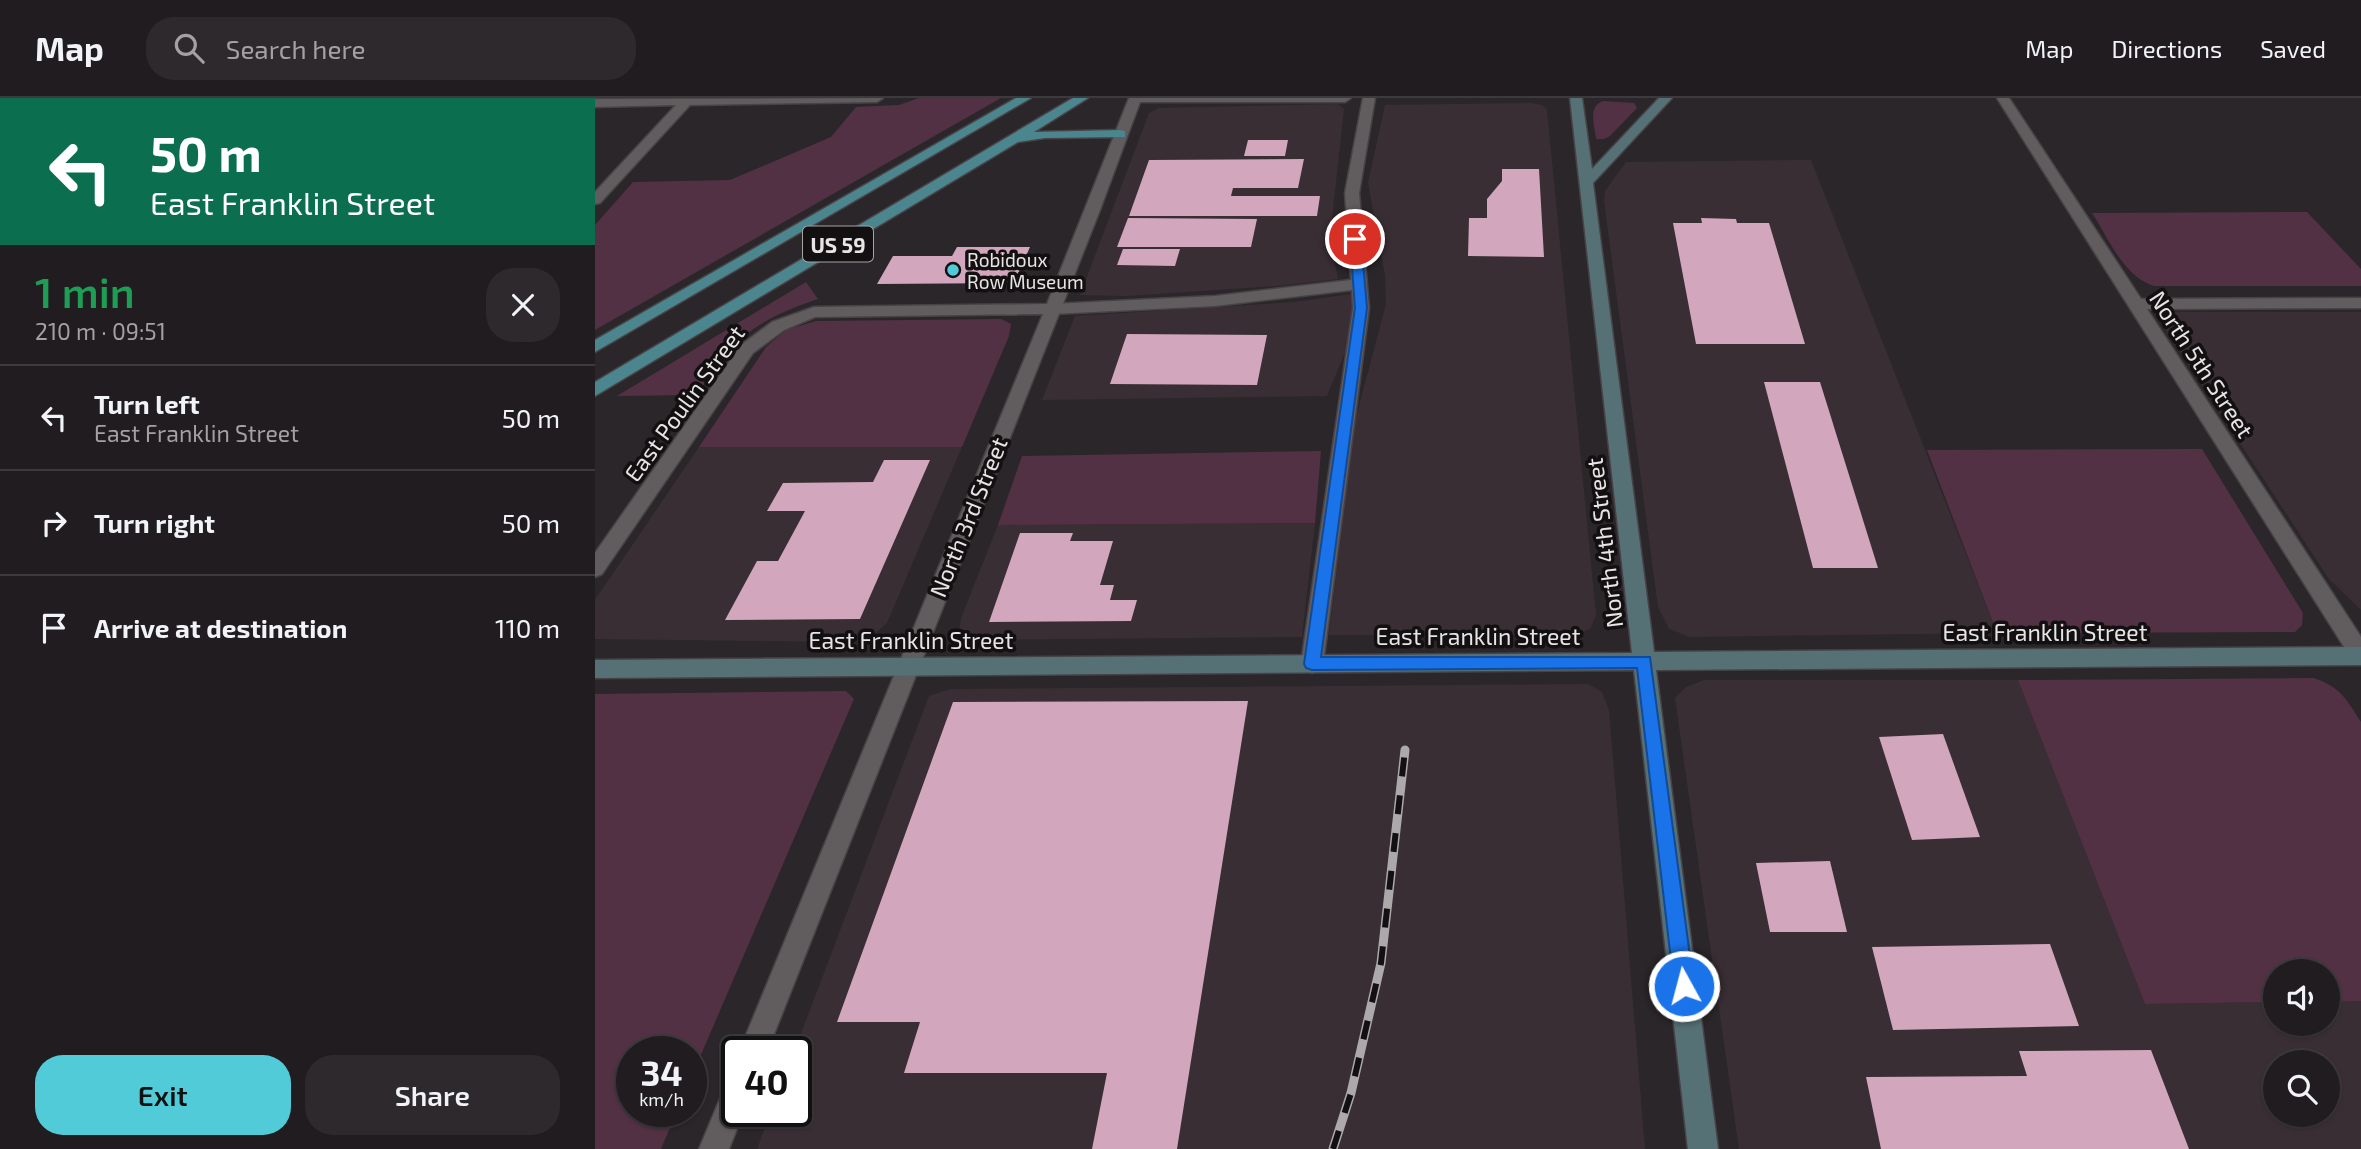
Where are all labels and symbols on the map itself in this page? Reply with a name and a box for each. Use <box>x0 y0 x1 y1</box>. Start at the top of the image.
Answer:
pin <box>1325 209 1385 269</box>
road number: US 59 <box>803 226 873 262</box>
place label: Robidoux Row Museum <box>967 248 1084 293</box>
marker: Robidoux Row Museum <box>945 262 961 278</box>
street label: North 5th Street <box>2144 285 2260 443</box>
street label: East Poulin Street <box>618 319 750 486</box>
street label: North 3rd Street <box>923 433 1013 601</box>
street label: North 4th Street <box>1580 456 1628 630</box>
street label: East Franklin Street <box>1943 618 2148 646</box>
street label: East Franklin Street <box>1376 622 1581 650</box>
street label: East Franklin Street <box>809 626 1014 654</box>
position arrow <box>1647 949 1721 1023</box>
speed limit sign: 40 <box>721 1036 812 1127</box>

